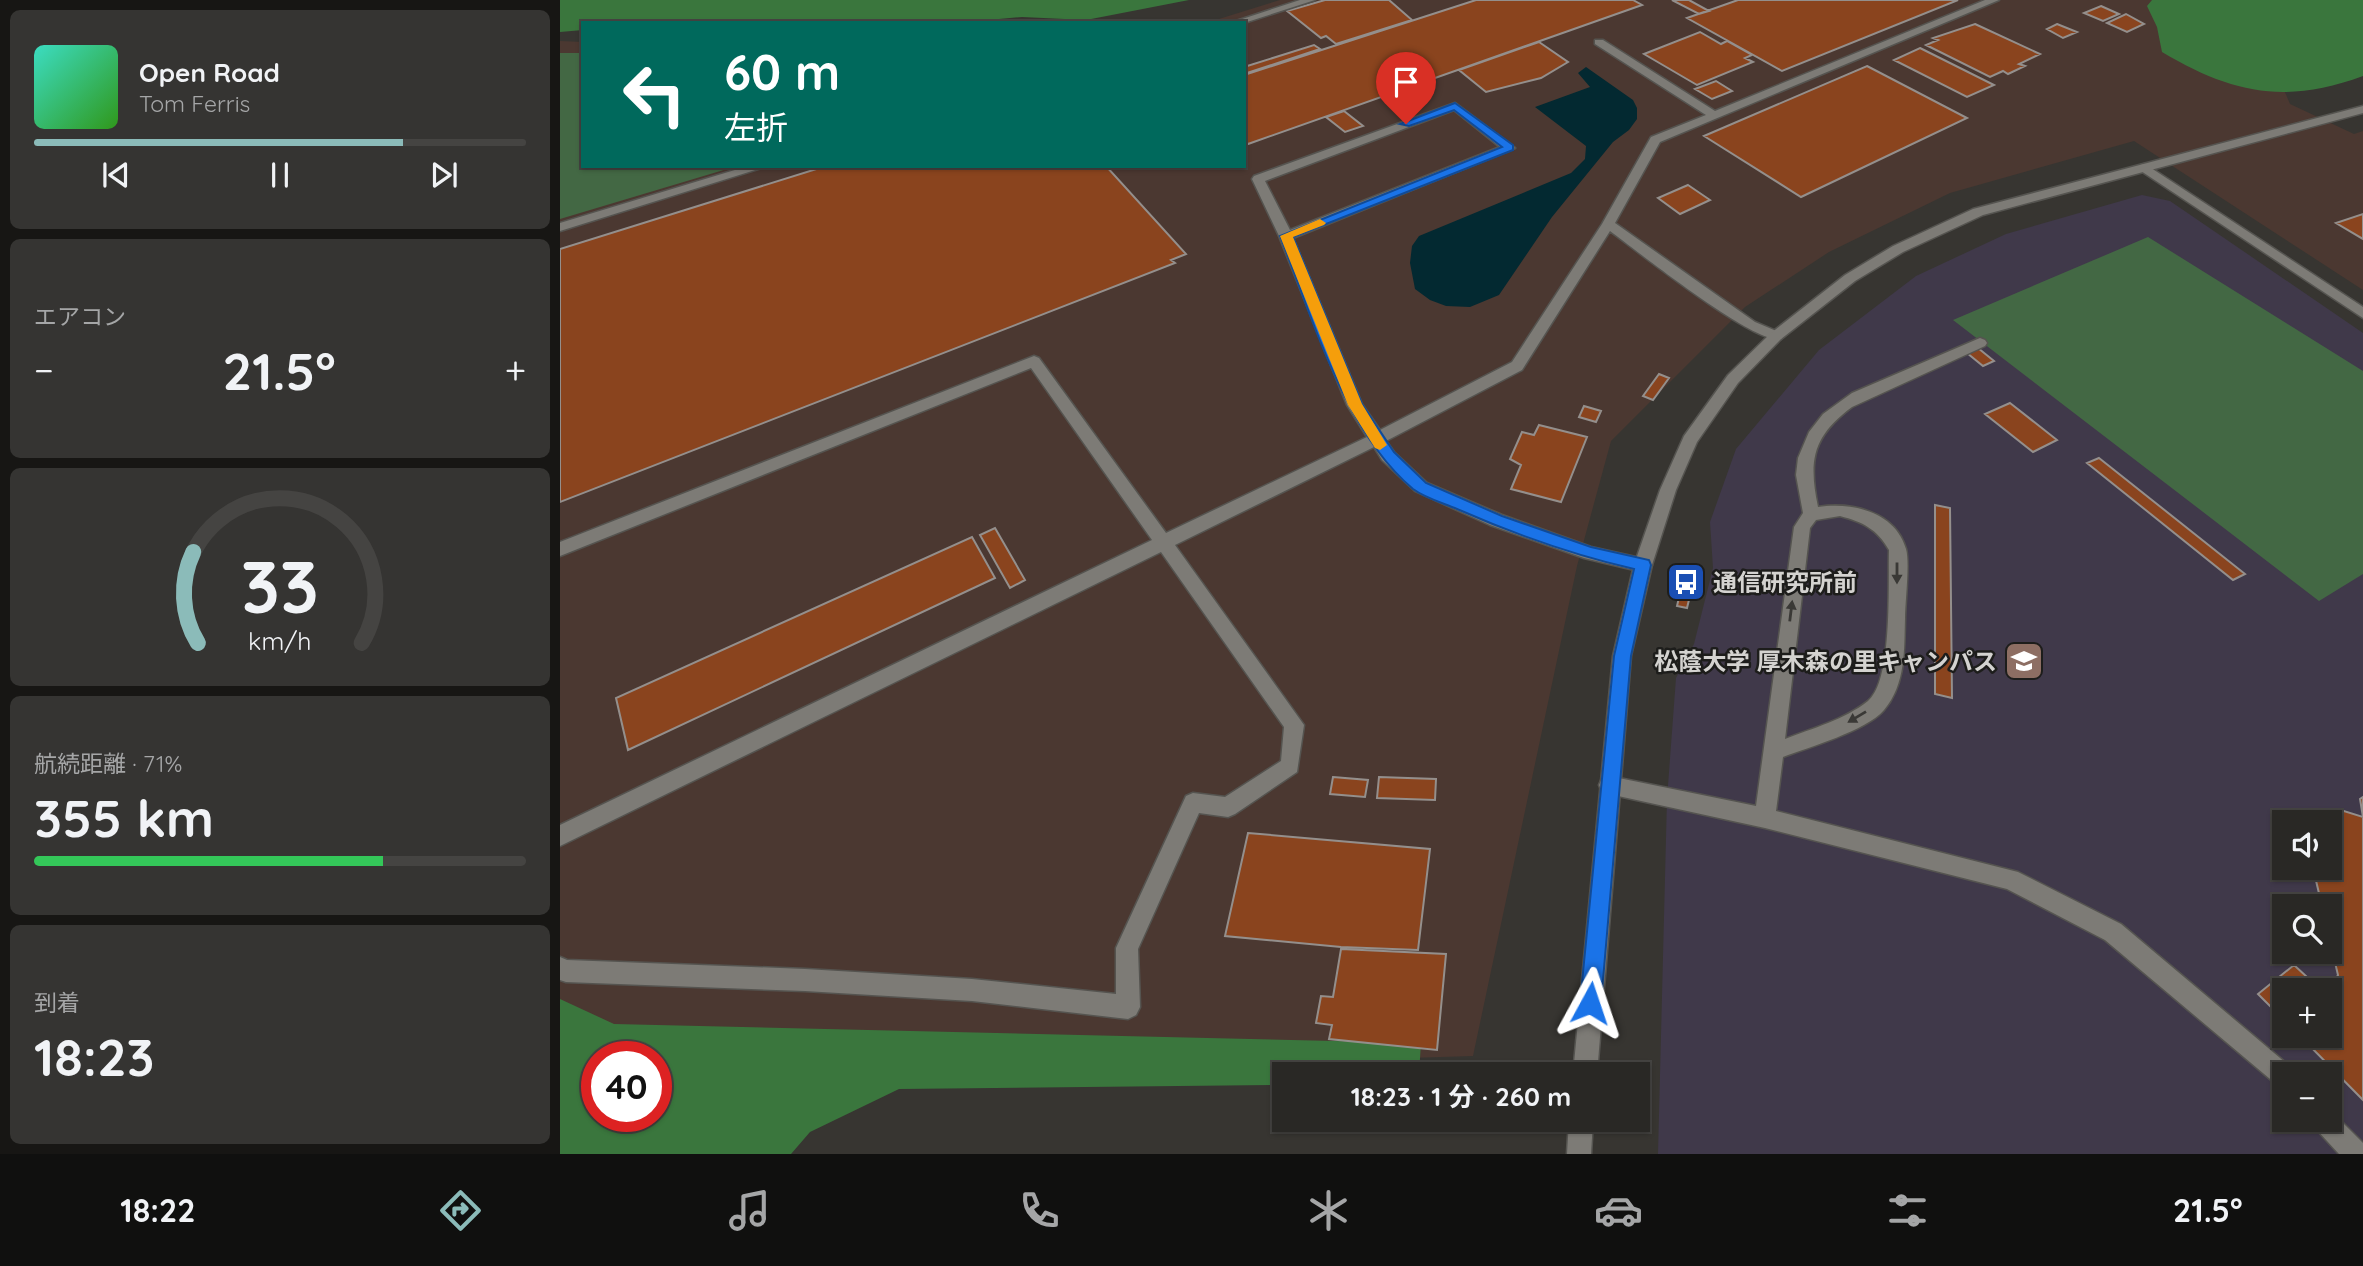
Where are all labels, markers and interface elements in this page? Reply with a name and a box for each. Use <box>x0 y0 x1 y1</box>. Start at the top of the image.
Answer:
text: 60 m <box>724 41 840 102</box>
icon: left <box>609 49 700 140</box>
pin <box>1376 52 1436 124</box>
text: Open Road <box>139 56 280 89</box>
icon: arrive <box>1387 63 1425 101</box>
text: Tom Ferris <box>139 89 250 118</box>
text: 左折 <box>724 107 788 147</box>
icon: previous <box>97 156 135 194</box>
icon: pause <box>261 156 299 194</box>
icon: next <box>425 156 463 194</box>
text: エアコン <box>34 302 126 331</box>
text: 21.5° <box>223 338 336 403</box>
text: − <box>34 346 54 394</box>
text: + <box>505 346 526 394</box>
text: 33 <box>241 540 319 631</box>
bus stop icon: 通信研究所前 <box>1665 561 1707 603</box>
one-way arrow <box>1891 562 1903 584</box>
place label: 通信研究所前 <box>1713 567 1857 597</box>
one-way arrow <box>1786 600 1797 622</box>
text: km/h <box>248 625 312 656</box>
school or university icon: 松蔭大学 厚木森の里キャンパス <box>2003 640 2045 682</box>
place label: 松蔭大学 厚木森の里キャンパス <box>1654 646 1997 676</box>
one-way arrow <box>1848 711 1867 724</box>
text: 航続距離 · 71% <box>34 749 182 778</box>
text: 355 km <box>34 785 214 850</box>
map controls <box>2272 810 2342 1132</box>
button: sound <box>2272 810 2342 880</box>
button: search <box>2272 894 2342 964</box>
position arrow <box>1553 966 1627 1040</box>
button: + <box>2272 978 2342 1048</box>
text: 到着 <box>34 988 80 1017</box>
text: 18:23 <box>34 1024 154 1089</box>
speed limit sign: 40 <box>581 1041 672 1132</box>
button: − <box>2272 1062 2342 1132</box>
text: 18:23 · 1 分 · 260 m <box>1351 1080 1571 1113</box>
icon: directions <box>436 1186 485 1235</box>
icon: music <box>725 1186 774 1235</box>
icon: phone <box>1015 1186 1064 1235</box>
icon: climate <box>1304 1186 1353 1235</box>
icon: car <box>1594 1186 1643 1235</box>
icon: filters <box>1883 1186 1932 1235</box>
text: 18:22 <box>120 1190 195 1230</box>
text: 21.5° <box>2173 1190 2243 1230</box>

